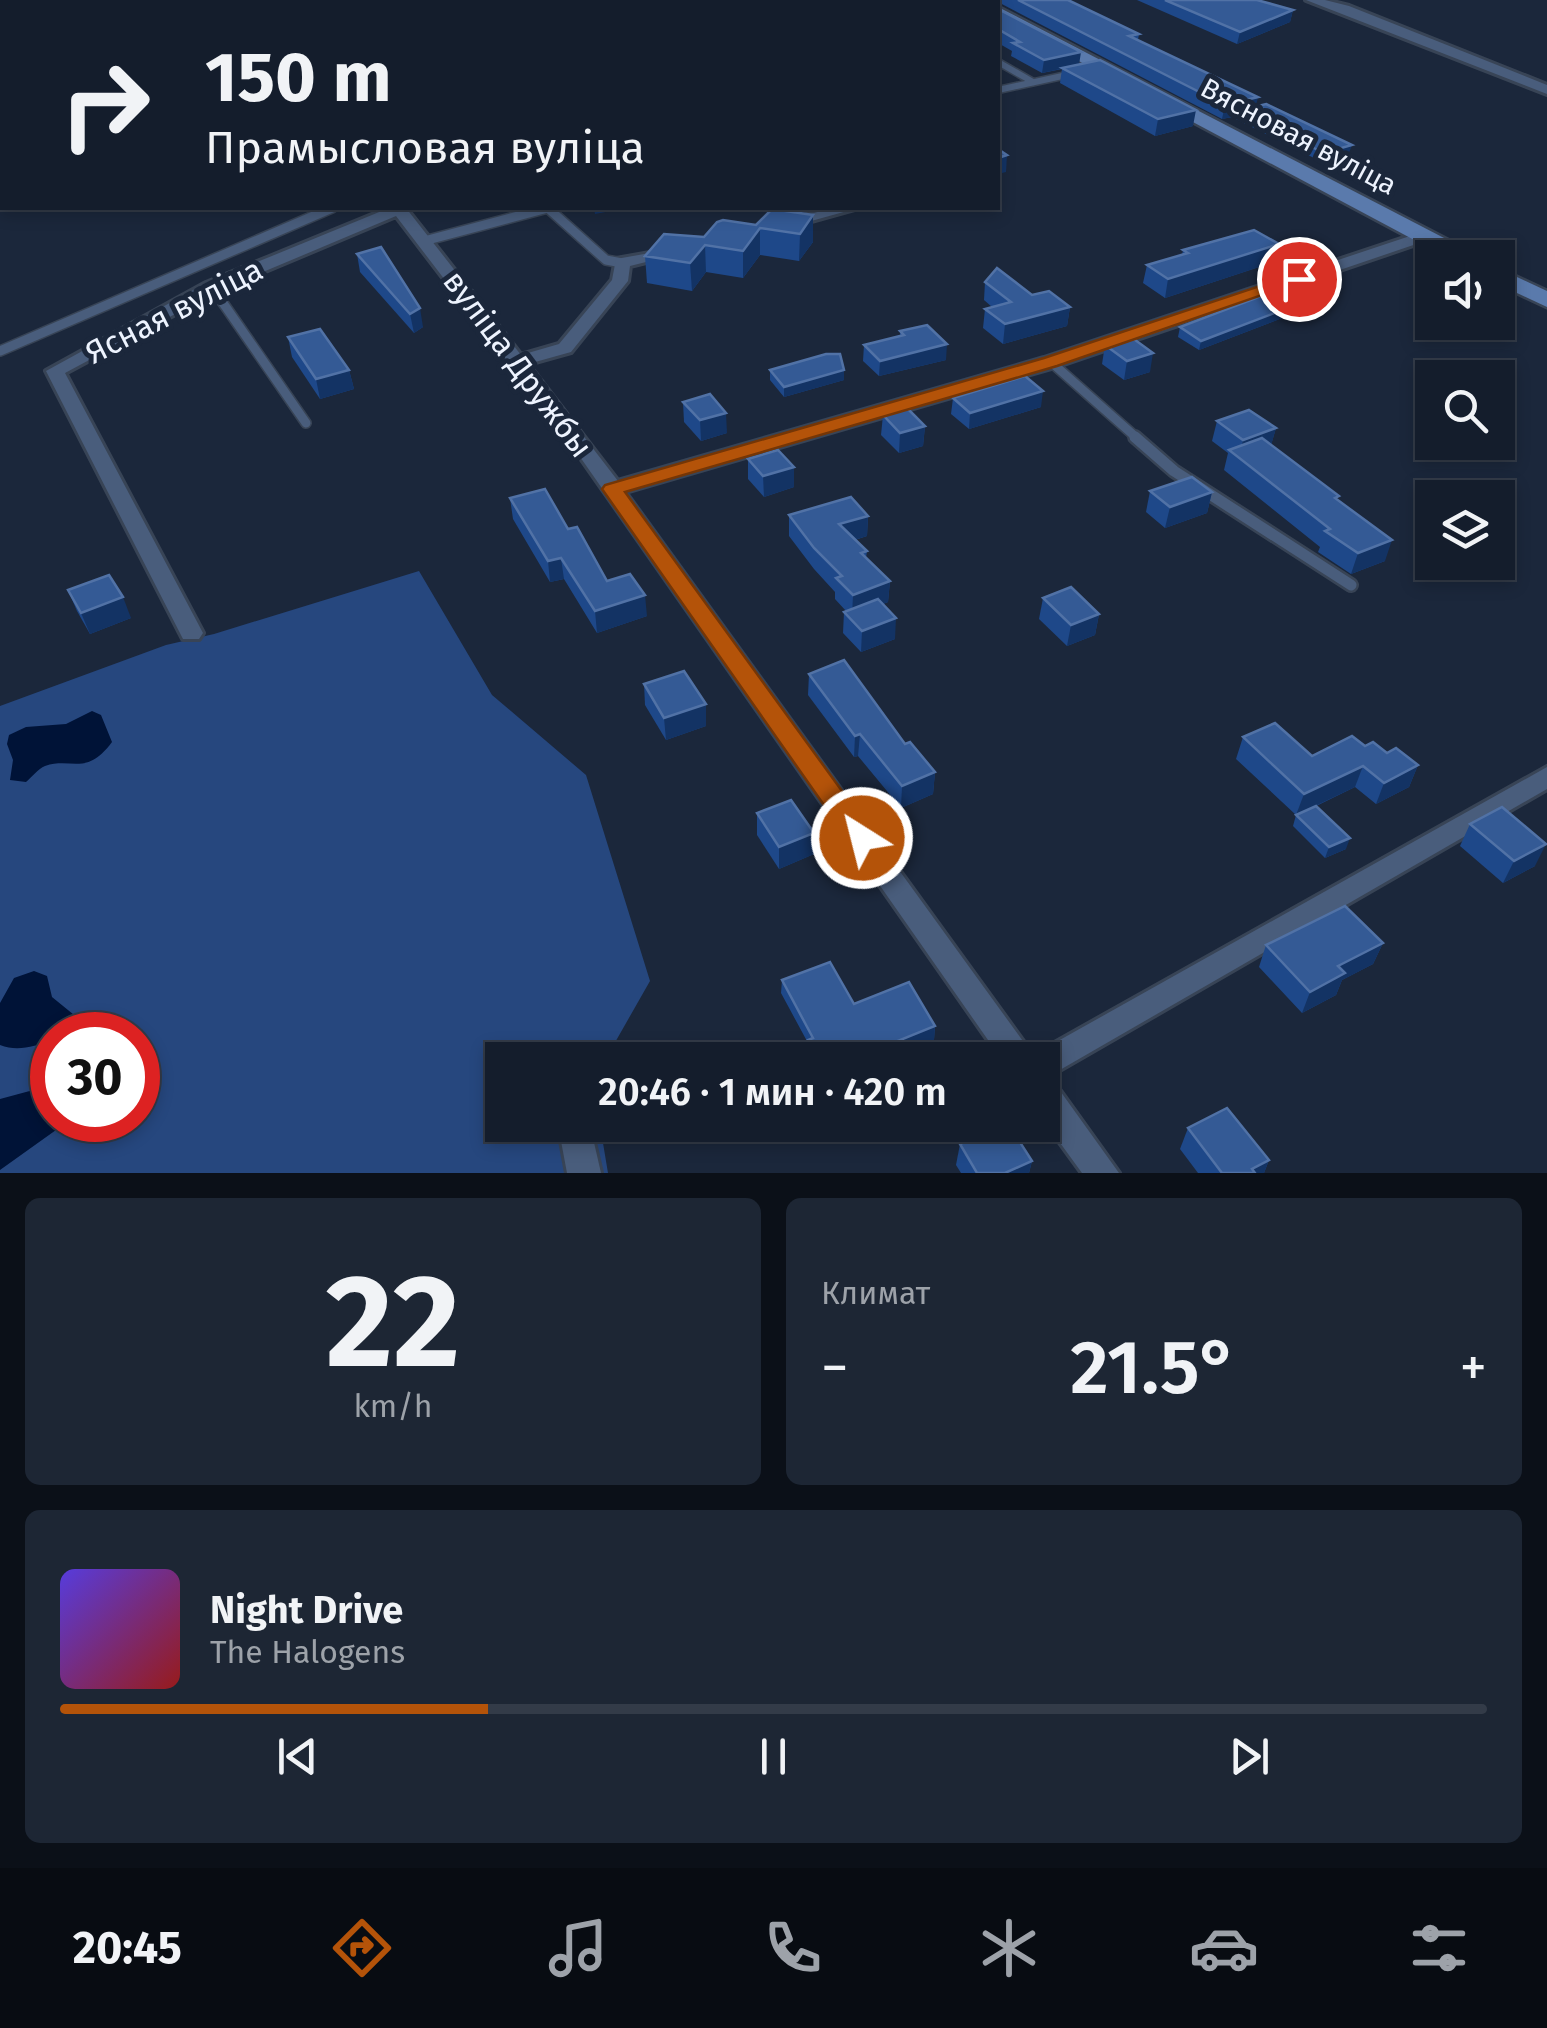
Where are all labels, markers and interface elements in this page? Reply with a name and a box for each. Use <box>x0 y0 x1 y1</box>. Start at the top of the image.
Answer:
text: 150 m <box>205 36 392 120</box>
icon: right <box>40 40 170 170</box>
street label: Вясновая вуліца <box>1195 71 1402 202</box>
text: Прамысловая вуліца <box>205 121 645 175</box>
pin <box>1257 237 1342 322</box>
map controls <box>1415 240 1515 580</box>
button: sound <box>1415 240 1515 340</box>
street label: Ясная вуліца <box>79 250 269 372</box>
icon: arrive <box>1272 252 1327 307</box>
street label: вуліца Дружбы <box>435 263 601 465</box>
button: search <box>1415 360 1515 460</box>
button: layers <box>1415 480 1515 580</box>
position arrow <box>810 786 914 890</box>
speed limit sign: 30 <box>30 1012 160 1142</box>
text: 20:46 · 1 мин · 420 m <box>598 1069 947 1115</box>
text: 22 <box>326 1244 460 1400</box>
text: Климат <box>821 1274 930 1312</box>
text: 21.5° <box>1070 1323 1238 1413</box>
text: − <box>821 1335 849 1401</box>
text: + <box>1460 1335 1487 1401</box>
text: km/h <box>353 1387 433 1425</box>
text: Night Drive <box>210 1587 403 1633</box>
text: The Halogens <box>210 1633 405 1671</box>
icon: previous <box>270 1729 325 1784</box>
icon: pause <box>746 1729 801 1784</box>
icon: next <box>1222 1729 1277 1784</box>
icon: directions <box>327 1913 397 1983</box>
icon: music <box>543 1913 613 1983</box>
icon: phone <box>758 1913 828 1983</box>
icon: climate <box>974 1913 1044 1983</box>
icon: car <box>1189 1913 1259 1983</box>
icon: filters <box>1404 1913 1474 1983</box>
text: 20:45 <box>73 1921 182 1975</box>

